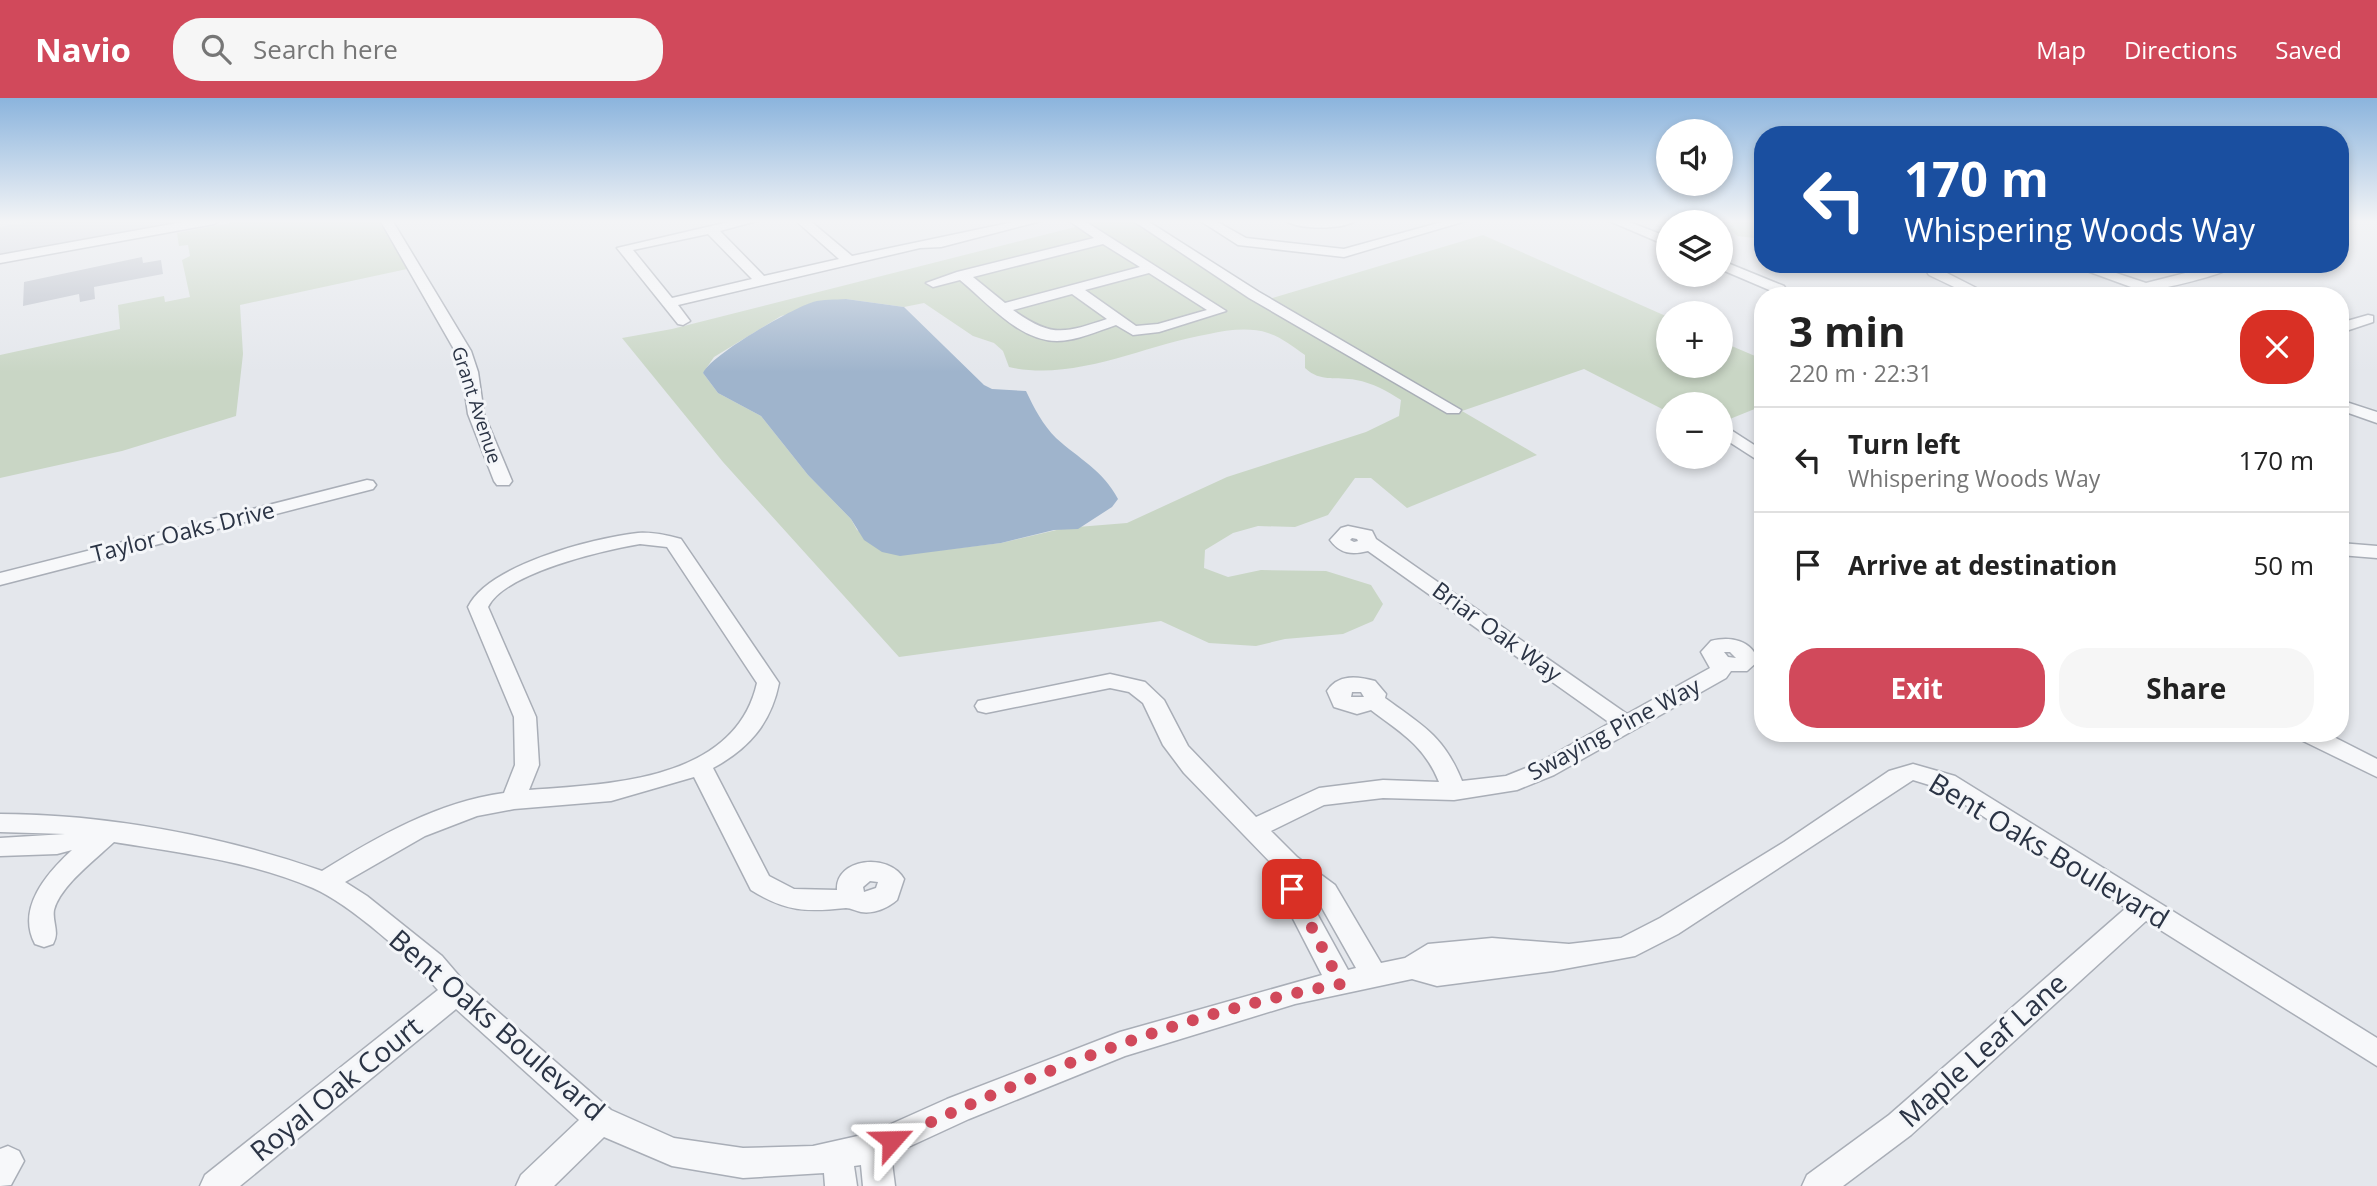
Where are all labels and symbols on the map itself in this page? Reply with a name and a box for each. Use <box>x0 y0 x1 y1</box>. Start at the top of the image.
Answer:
street label: Grant Avenue <box>446 343 508 467</box>
street label: Taylor Oaks Drive <box>88 493 278 569</box>
street label: Briar Oak Way <box>1426 573 1569 689</box>
street label: Swaying Pine Way <box>1522 669 1706 787</box>
street label: Bent Oaks Boulevard <box>1922 763 2177 937</box>
pin <box>1262 859 1322 919</box>
street label: Bent Oaks Boulevard <box>382 920 613 1128</box>
street label: Maple Leaf Lane <box>1890 964 2074 1135</box>
street label: Royal Oak Court <box>242 1007 429 1169</box>
position arrow <box>855 1103 929 1177</box>

